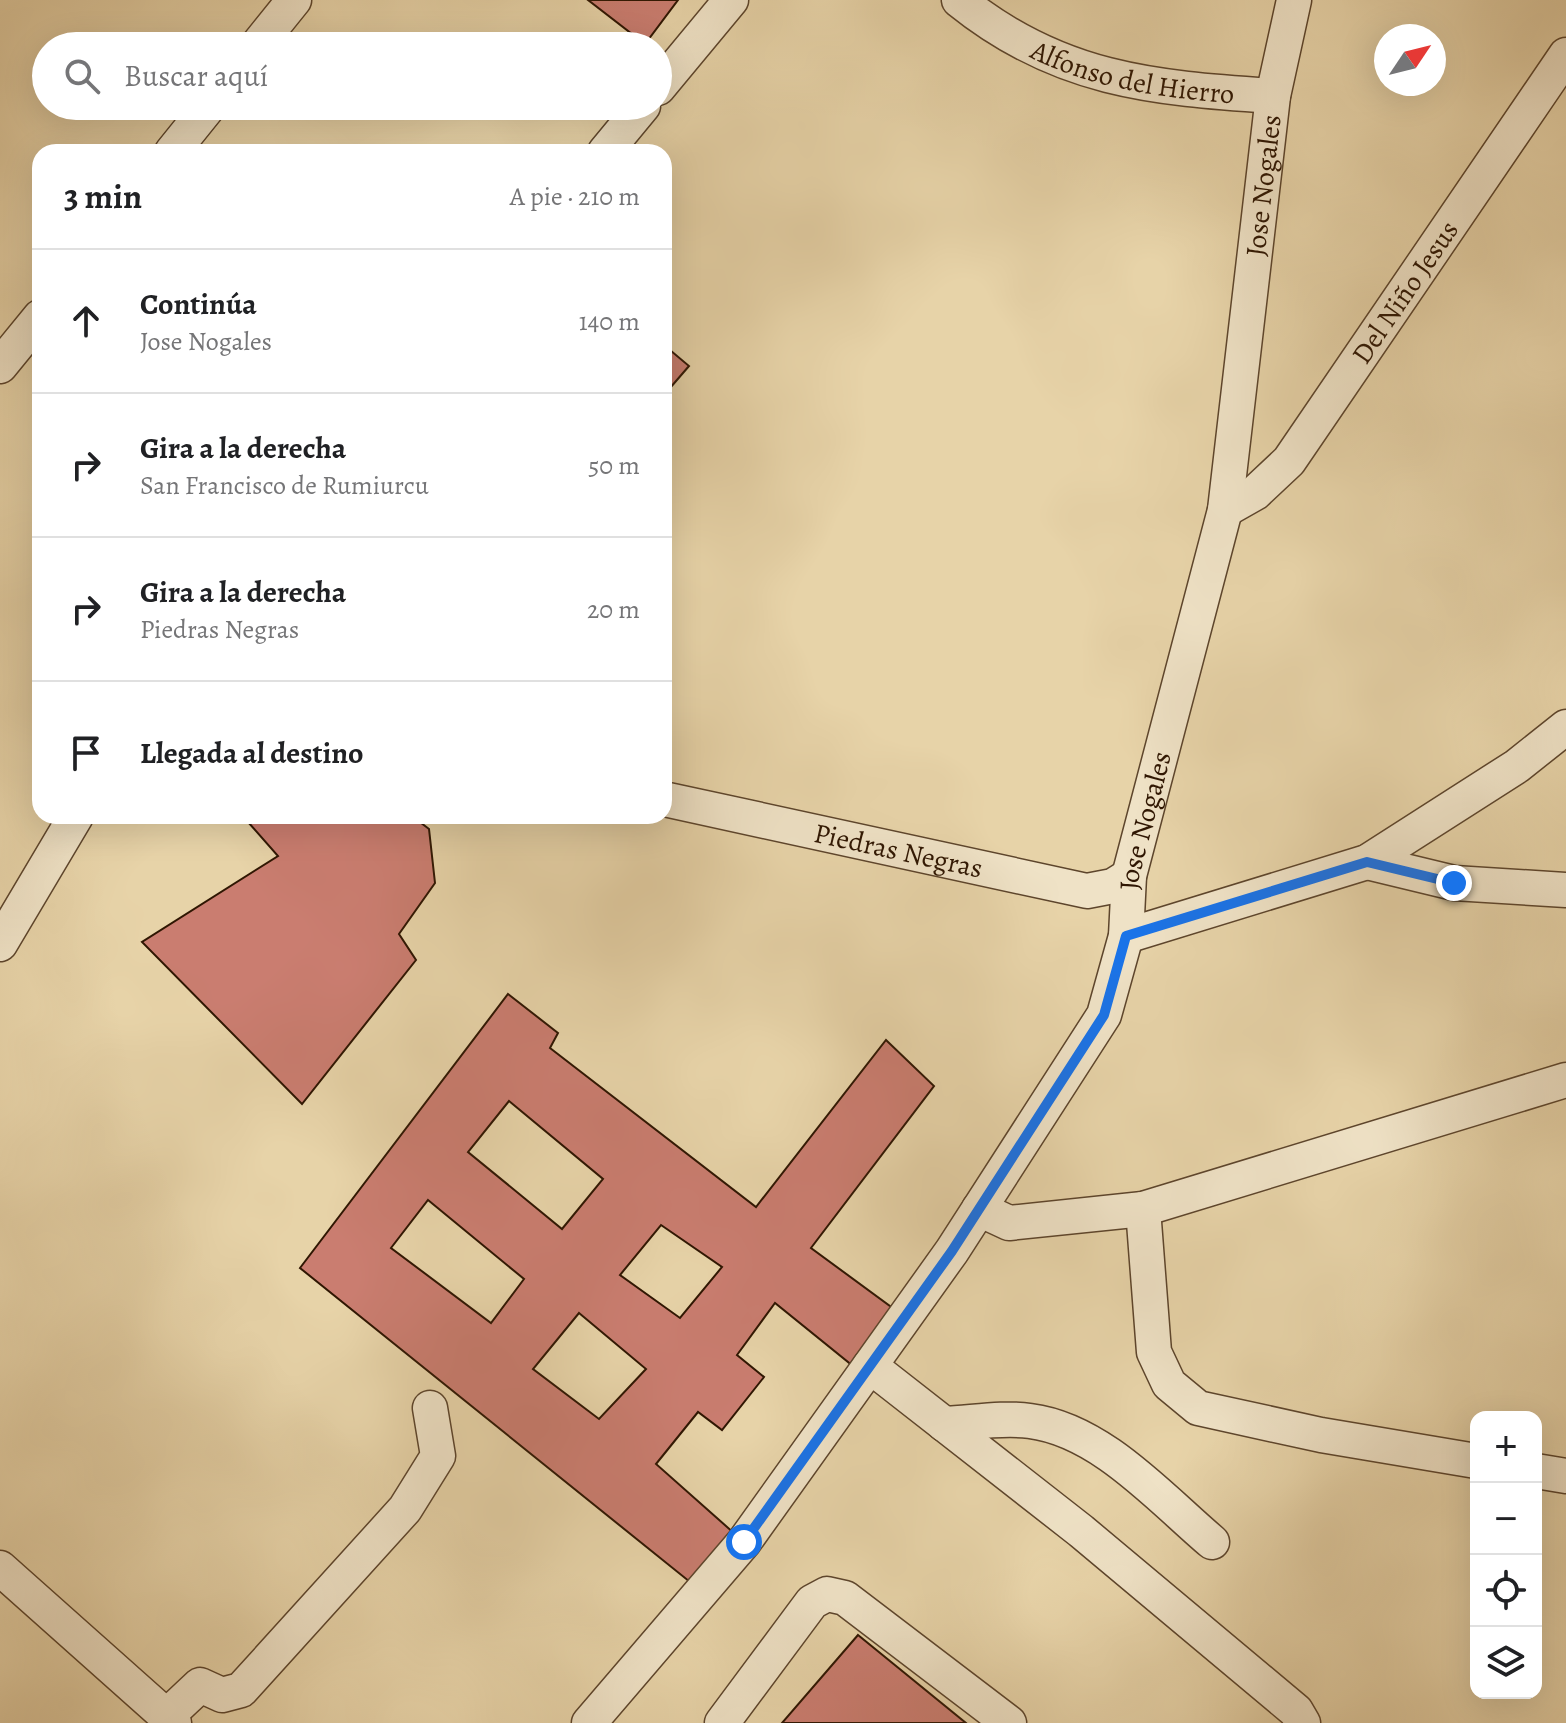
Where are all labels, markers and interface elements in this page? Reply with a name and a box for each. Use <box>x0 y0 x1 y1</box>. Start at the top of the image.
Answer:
north arrow <box>1374 24 1446 96</box>
street label: Alfonso del Hierro <box>1024 31 1236 113</box>
search box <box>32 32 672 120</box>
icon: search <box>60 54 104 98</box>
text: Buscar aquí <box>124 56 268 96</box>
street label: Jose Nogales <box>1237 113 1291 258</box>
text: 3 min <box>64 173 142 220</box>
text: A pie · 210 m <box>510 179 640 214</box>
street label: Del Niño Jesus <box>1343 213 1468 372</box>
text: Continúa <box>140 284 257 324</box>
icon: ahead <box>64 299 108 343</box>
text: 140 m <box>579 304 640 339</box>
text: Jose Nogales <box>140 324 272 359</box>
text: Gira a la derecha <box>140 428 346 468</box>
icon: right <box>64 443 108 487</box>
text: 50 m <box>588 448 640 483</box>
text: San Francisco de Rumiurcu <box>140 468 429 503</box>
text: Gira a la derecha <box>140 572 346 612</box>
icon: right <box>64 587 108 631</box>
text: 20 m <box>587 592 640 627</box>
text: Piedras Negras <box>140 612 299 647</box>
icon: arrive <box>64 731 108 775</box>
text: Llegada al destino <box>140 733 363 773</box>
street label: Jose Nogales <box>1110 747 1181 891</box>
street label: Piedras Negras <box>810 814 986 888</box>
route end <box>1436 865 1472 901</box>
map controls <box>1470 1411 1542 1699</box>
button: + <box>1470 1411 1542 1483</box>
button: − <box>1470 1483 1542 1555</box>
route start <box>726 1524 762 1560</box>
button: locate <box>1470 1555 1542 1627</box>
button: layers <box>1470 1627 1542 1699</box>

